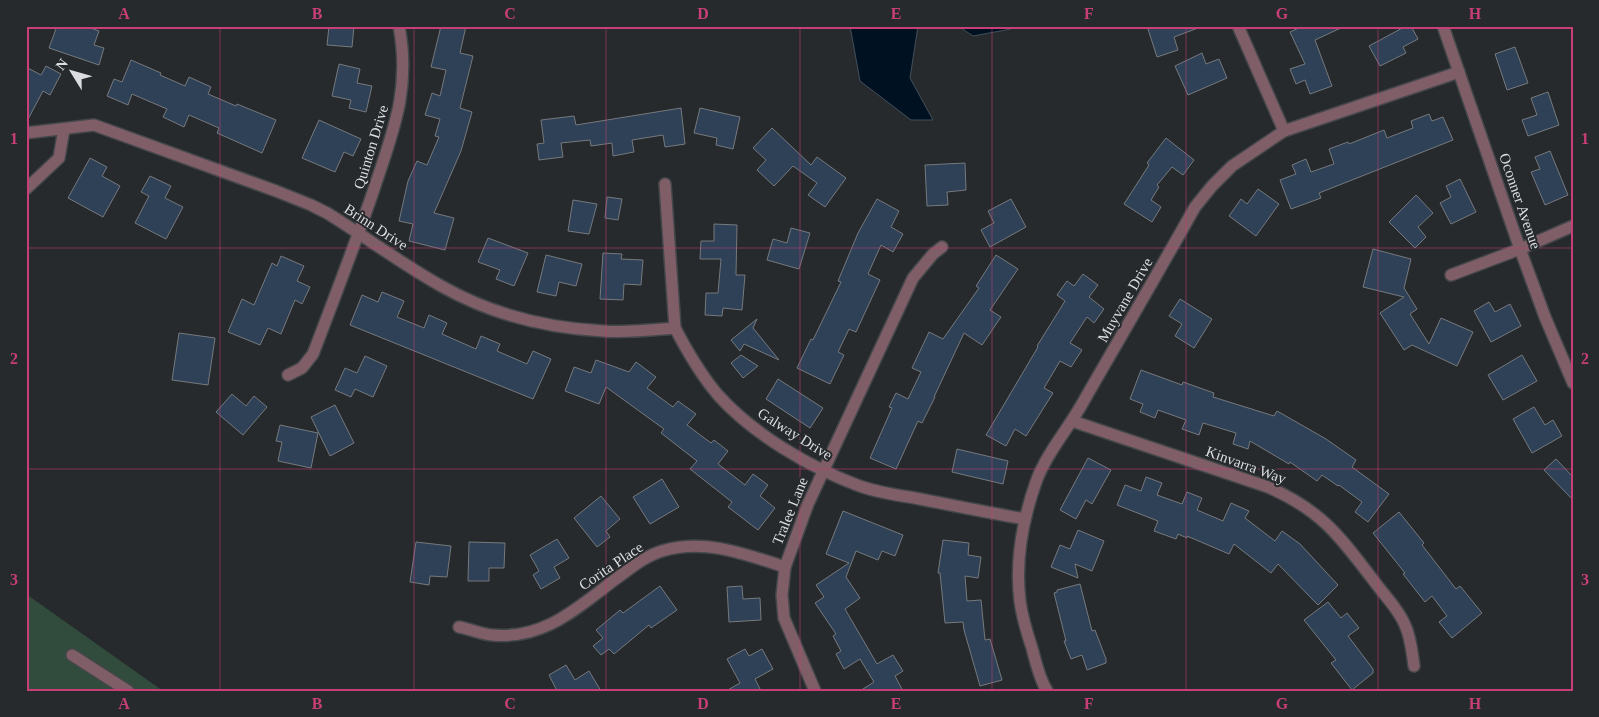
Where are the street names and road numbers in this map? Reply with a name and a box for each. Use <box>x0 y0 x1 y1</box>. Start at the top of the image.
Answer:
street label: Quinton Drive <box>351 103 391 191</box>
street label: Oconner Avenue <box>1496 151 1544 251</box>
street label: Brinn Drive <box>341 201 411 254</box>
street label: Muyvane Drive <box>1094 255 1156 345</box>
street label: Galway Drive <box>755 405 835 463</box>
street label: Kinvarra Way <box>1204 443 1289 487</box>
street label: Tralee Lane <box>769 475 811 547</box>
street label: Corita Place <box>576 539 646 593</box>

